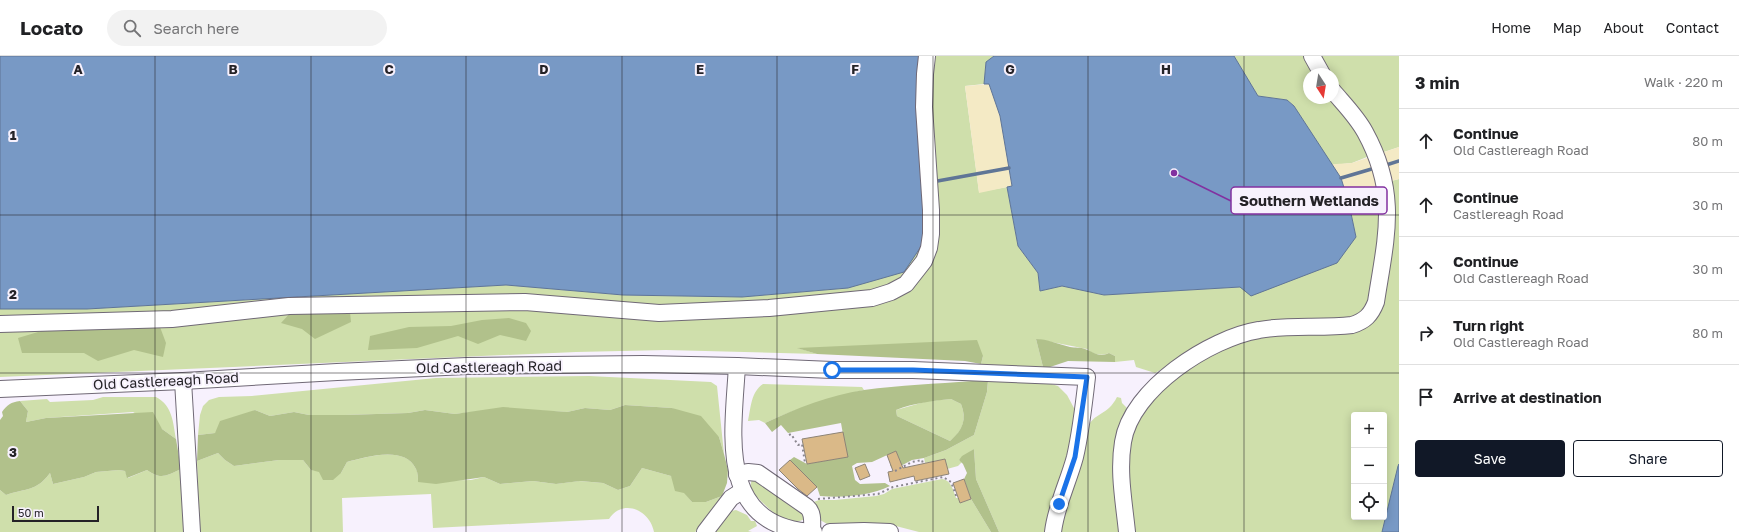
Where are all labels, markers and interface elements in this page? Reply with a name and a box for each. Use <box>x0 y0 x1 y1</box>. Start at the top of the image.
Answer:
search box <box>107 10 387 46</box>
text: Locato <box>20 16 83 39</box>
icon: search <box>121 17 143 39</box>
text: Search here <box>153 19 239 37</box>
text: Home <box>1491 19 1531 36</box>
text: Map <box>1553 19 1581 36</box>
text: About <box>1603 19 1644 36</box>
text: Contact <box>1666 19 1719 36</box>
text: A <box>73 61 83 77</box>
text: B <box>228 61 238 77</box>
text: C <box>384 61 394 77</box>
text: D <box>539 61 549 77</box>
text: E <box>696 61 704 77</box>
text: F <box>851 61 859 77</box>
text: G <box>1005 61 1015 77</box>
text: H <box>1161 61 1171 77</box>
north arrow <box>1303 68 1339 104</box>
text: 3 min <box>1415 72 1459 93</box>
text: Walk · 220 m <box>1644 74 1723 90</box>
text: Continue <box>1453 124 1519 142</box>
text: 1 <box>10 127 17 143</box>
icon: ahead <box>1415 130 1437 152</box>
text: 80 m <box>1692 133 1723 149</box>
text: Old Castlereagh Road <box>1453 142 1589 158</box>
callout: Southern Wetlands <box>1231 187 1387 214</box>
text: Continue <box>1453 188 1519 206</box>
text: Southern Wetlands <box>1239 191 1379 209</box>
icon: ahead <box>1415 194 1437 216</box>
text: 30 m <box>1693 197 1723 213</box>
text: Castlereagh Road <box>1453 206 1564 222</box>
text: Continue <box>1453 252 1519 270</box>
icon: ahead <box>1415 258 1437 280</box>
text: 30 m <box>1693 261 1723 277</box>
text: Old Castlereagh Road <box>1453 270 1589 286</box>
text: 2 <box>9 286 17 302</box>
text: Turn right <box>1453 316 1524 334</box>
icon: right <box>1415 322 1437 344</box>
text: 80 m <box>1692 325 1723 341</box>
text: Old Castlereagh Road <box>1453 334 1589 350</box>
street label: Old Castlereagh Road <box>416 357 562 376</box>
route start <box>823 361 841 379</box>
street label: Old Castlereagh Road <box>93 368 239 393</box>
icon: arrive <box>1415 386 1437 408</box>
text: Arrive at destination <box>1453 388 1602 406</box>
map controls <box>1351 412 1387 520</box>
button: + <box>1351 412 1387 448</box>
button: Save <box>1415 440 1565 477</box>
button: Share <box>1573 440 1723 477</box>
text: 3 <box>9 444 17 460</box>
button: − <box>1351 448 1387 484</box>
button: locate <box>1351 484 1387 520</box>
route end <box>1050 495 1068 513</box>
scale bar <box>12 504 99 523</box>
text: 50 m <box>18 506 44 519</box>

